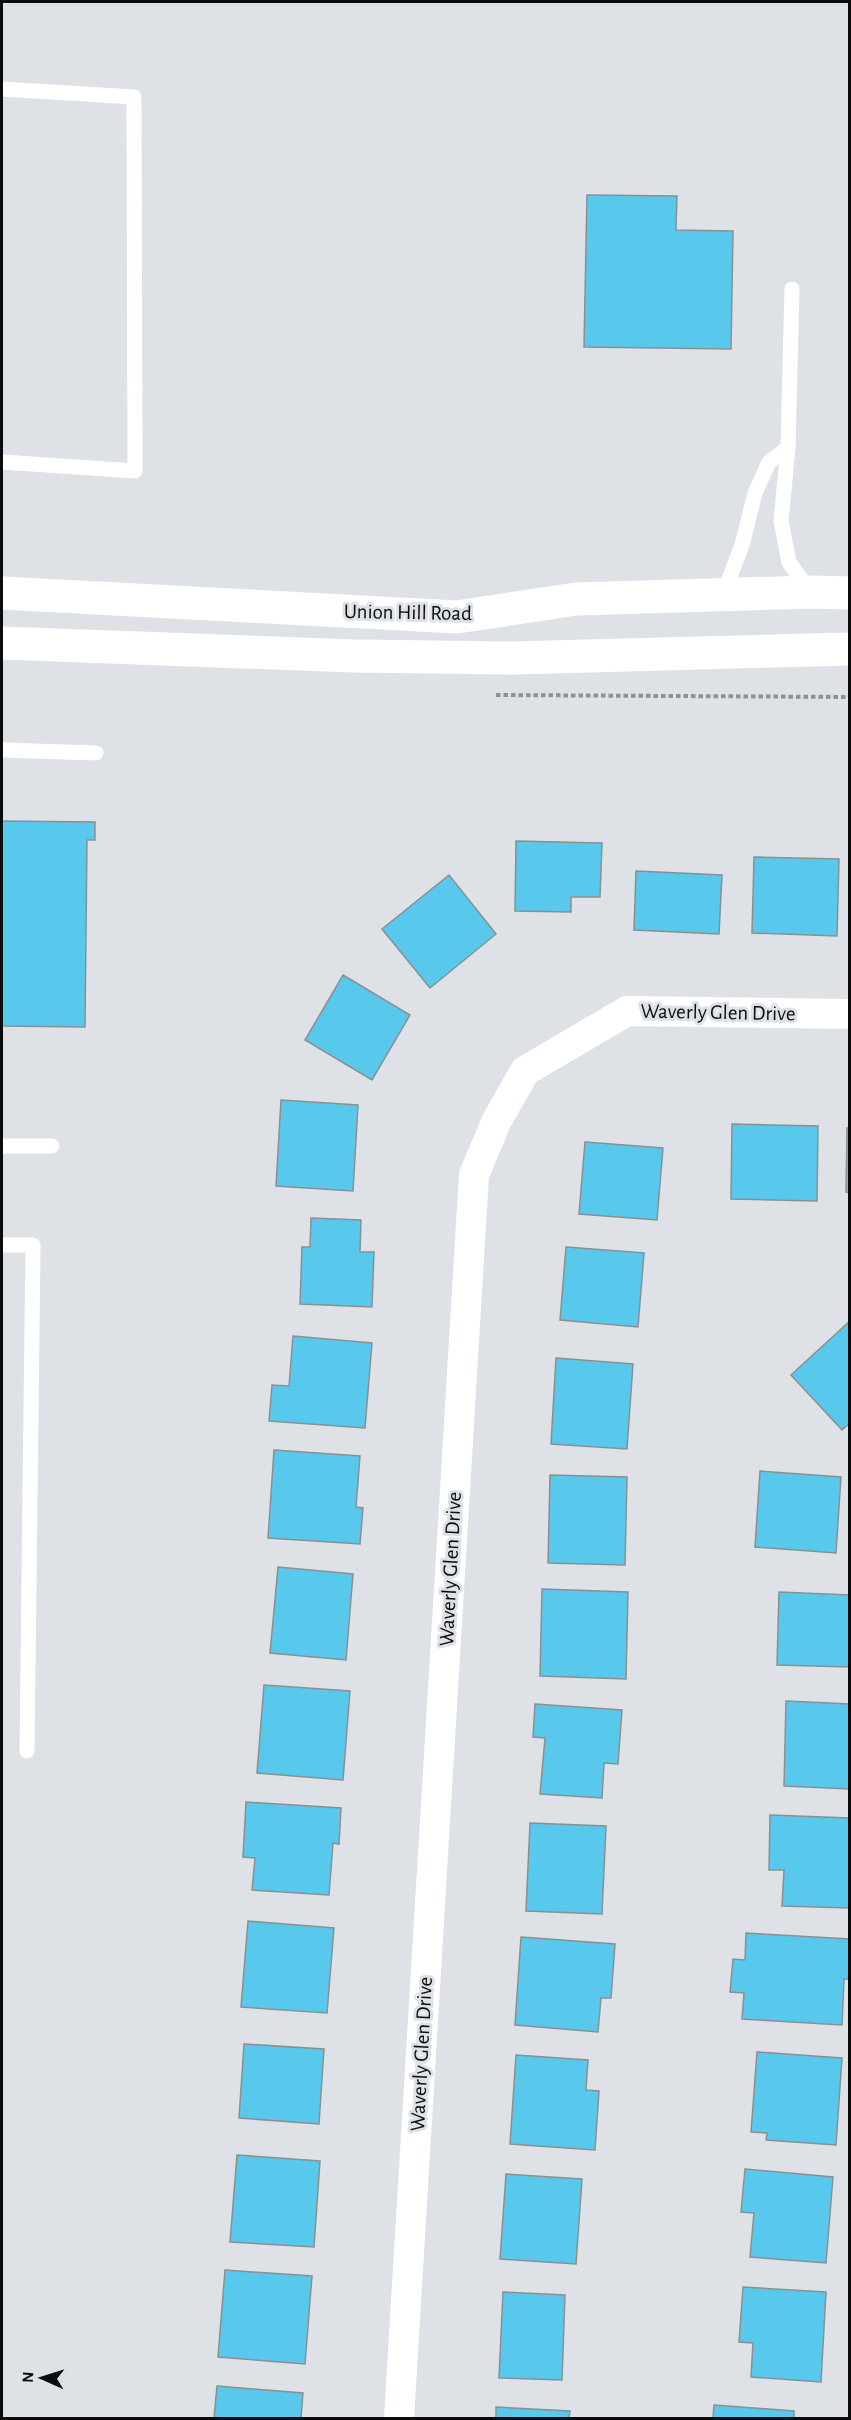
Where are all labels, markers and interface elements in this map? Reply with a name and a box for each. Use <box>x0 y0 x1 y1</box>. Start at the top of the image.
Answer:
street label: Union Hill Road <box>344 601 472 624</box>
street label: Waverly Glen Drive <box>640 1001 796 1024</box>
street label: Waverly Glen Drive <box>436 1491 465 1647</box>
street label: Waverly Glen Drive <box>407 1976 436 2132</box>
north arrow <box>12 2348 72 2408</box>
text: N <box>20 2371 36 2383</box>

